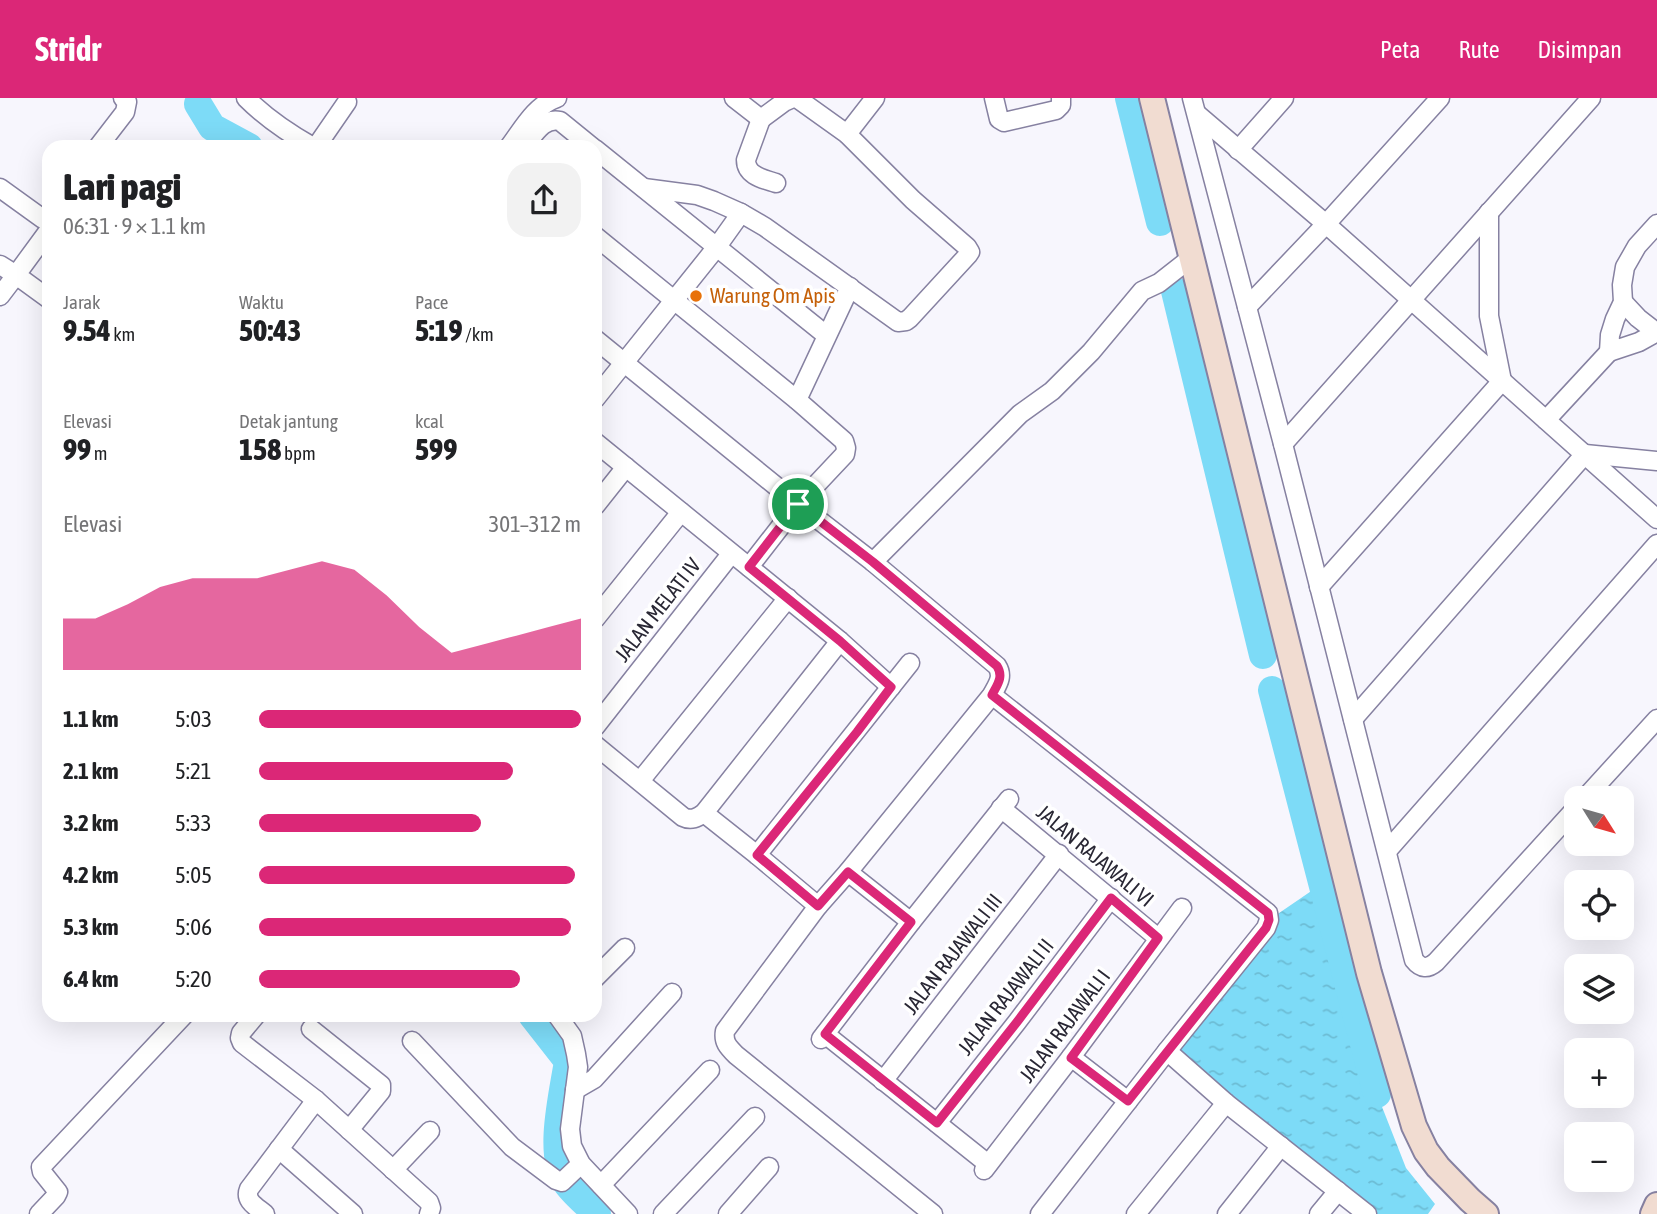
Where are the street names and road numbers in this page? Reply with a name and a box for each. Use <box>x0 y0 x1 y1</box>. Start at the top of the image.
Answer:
street label: JALAN MELATI IV <box>609 552 705 666</box>
street label: JALAN RAJAWALI VI <box>1032 799 1159 911</box>
street label: JALAN RAJAWALI III <box>898 889 1008 1019</box>
street label: JALAN RAJAWALI II <box>953 934 1059 1060</box>
street label: JALAN RAJAWALI I <box>1014 964 1114 1086</box>

